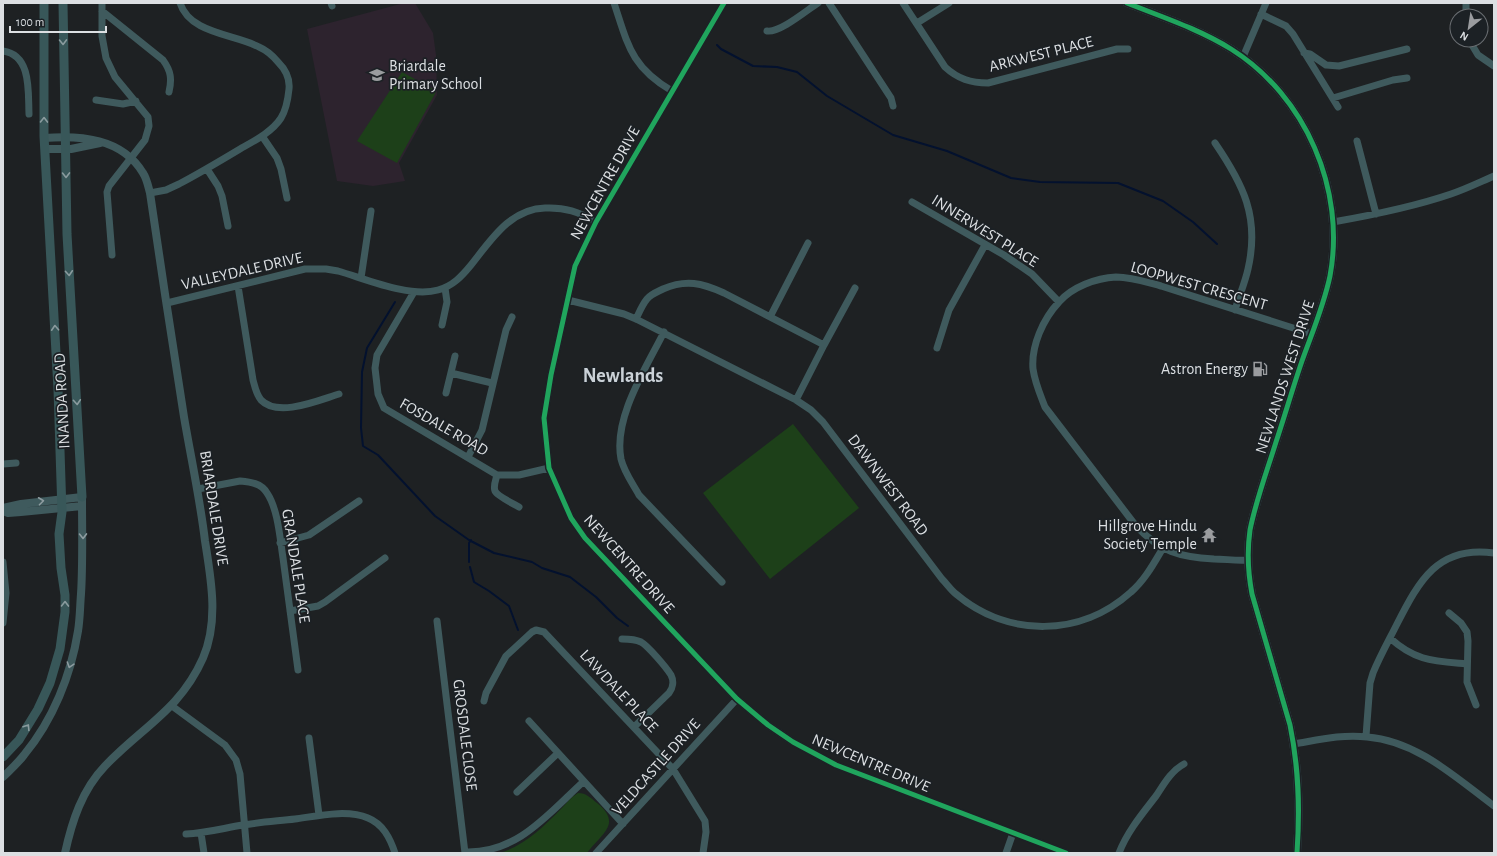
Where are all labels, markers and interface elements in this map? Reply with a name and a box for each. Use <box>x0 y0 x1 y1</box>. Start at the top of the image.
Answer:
scale bar <box>10 8 106 34</box>
north arrow <box>1449 8 1489 48</box>
text: 100 m <box>16 16 44 28</box>
text: N <box>1458 30 1470 43</box>
street label: ARKWEST PLACE <box>987 33 1095 75</box>
one-way arrow <box>59 39 68 45</box>
place label: Briardale Primary School <box>389 58 482 93</box>
school or university icon: Briardale Primary School <box>368 66 386 84</box>
one-way arrow <box>40 117 48 123</box>
street label: NEWCENTRE DRIVE <box>567 124 643 242</box>
one-way arrow <box>61 172 70 178</box>
street label: INNERWEST PLACE <box>929 192 1041 270</box>
street label: VALLEYDALE DRIVE <box>180 249 304 293</box>
street label: LOOPWEST CRESCENT <box>1129 259 1269 313</box>
one-way arrow <box>65 270 74 276</box>
street label: NEWLANDS WEST DRIVE <box>1253 298 1317 456</box>
one-way arrow <box>51 325 59 331</box>
street label: INANDA ROAD <box>52 353 72 449</box>
fuel station icon: Astron Energy <box>1251 360 1269 378</box>
place label: Astron Energy <box>1161 361 1248 378</box>
district label: Newlands <box>583 366 664 386</box>
street label: FOSDALE ROAD <box>397 395 491 459</box>
one-way arrow <box>73 399 82 405</box>
street label: DAWNWEST ROAD <box>845 431 931 539</box>
street label: BRIARDALE DRIVE <box>197 449 231 567</box>
one-way arrow <box>38 497 44 506</box>
street label: GRANDALE PLACE <box>279 508 313 624</box>
street label: NEWCENTRE DRIVE <box>581 512 677 617</box>
place label: Hillgrove Hindu Society Temple <box>1098 518 1197 553</box>
temple icon: Hillgrove Hindu Society Temple <box>1200 526 1218 544</box>
one-way arrow <box>78 533 87 539</box>
one-way arrow <box>61 601 69 607</box>
street label: LAWDALE PLACE <box>577 647 661 736</box>
one-way arrow <box>66 661 75 668</box>
street label: GROSDALE CLOSE <box>450 678 480 792</box>
street label: VELDCASTLE DRIVE <box>609 716 703 818</box>
one-way arrow <box>22 724 29 731</box>
street label: NEWCENTRE DRIVE <box>810 731 933 795</box>

